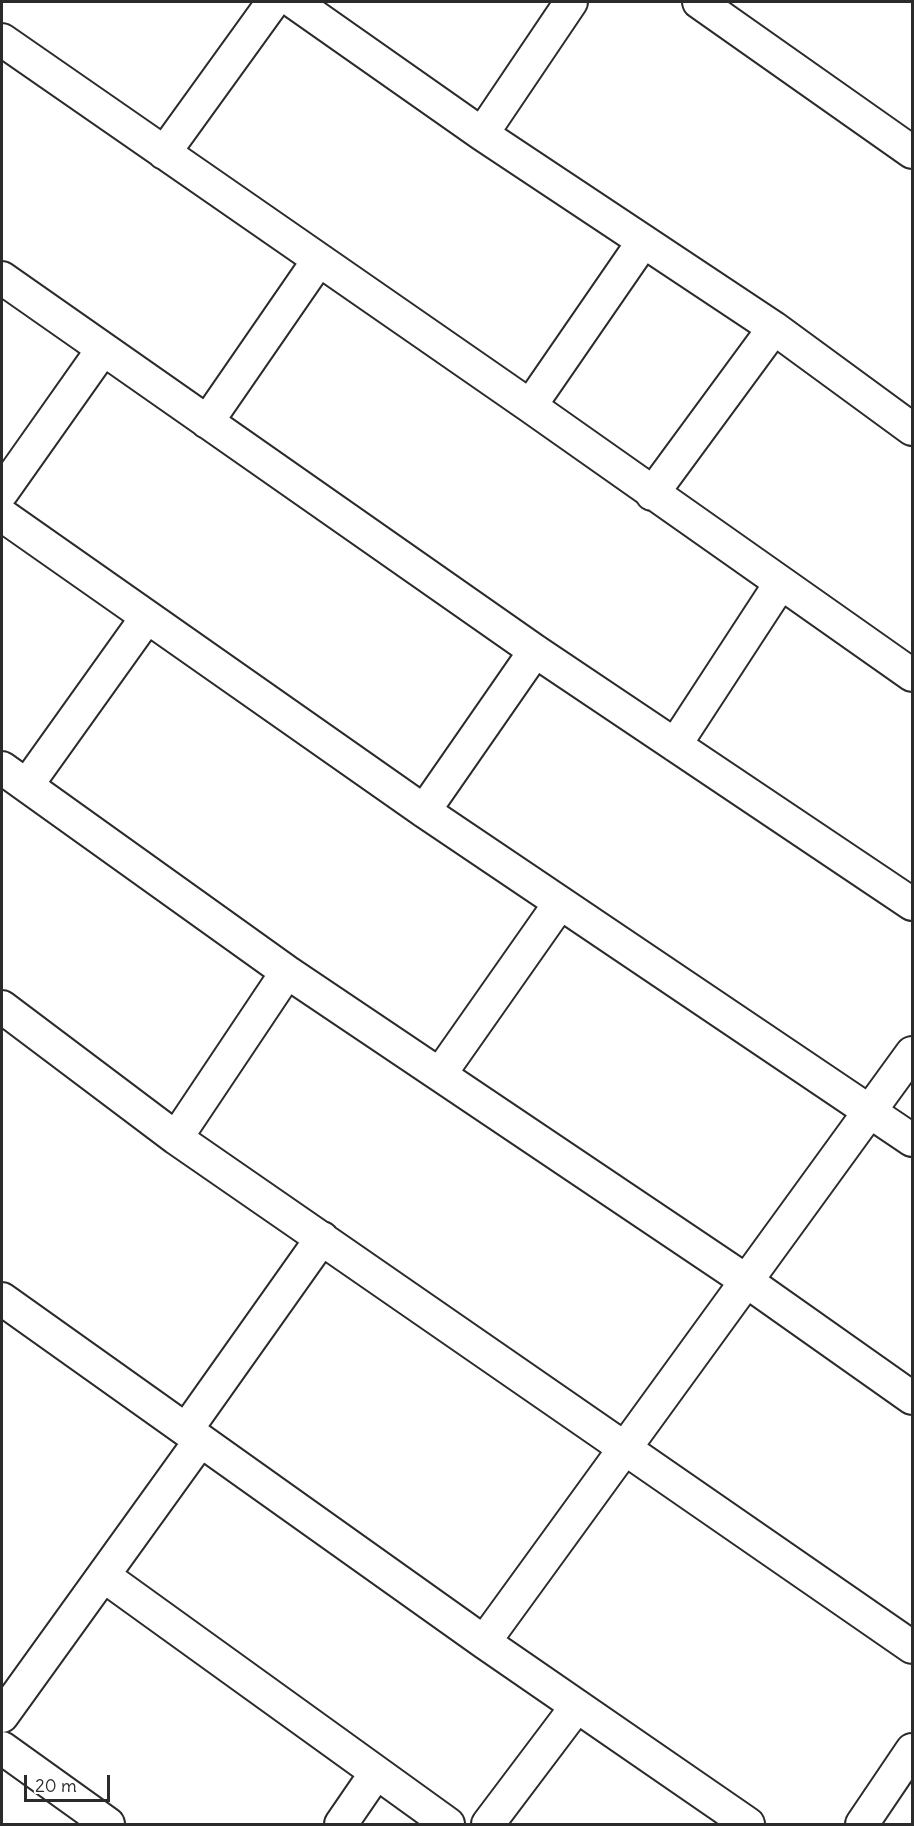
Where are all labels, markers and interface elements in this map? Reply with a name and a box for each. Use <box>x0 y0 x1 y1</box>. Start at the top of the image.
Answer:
scale bar <box>27 1763 112 1801</box>
text: 20 m <box>35 1774 77 1797</box>

